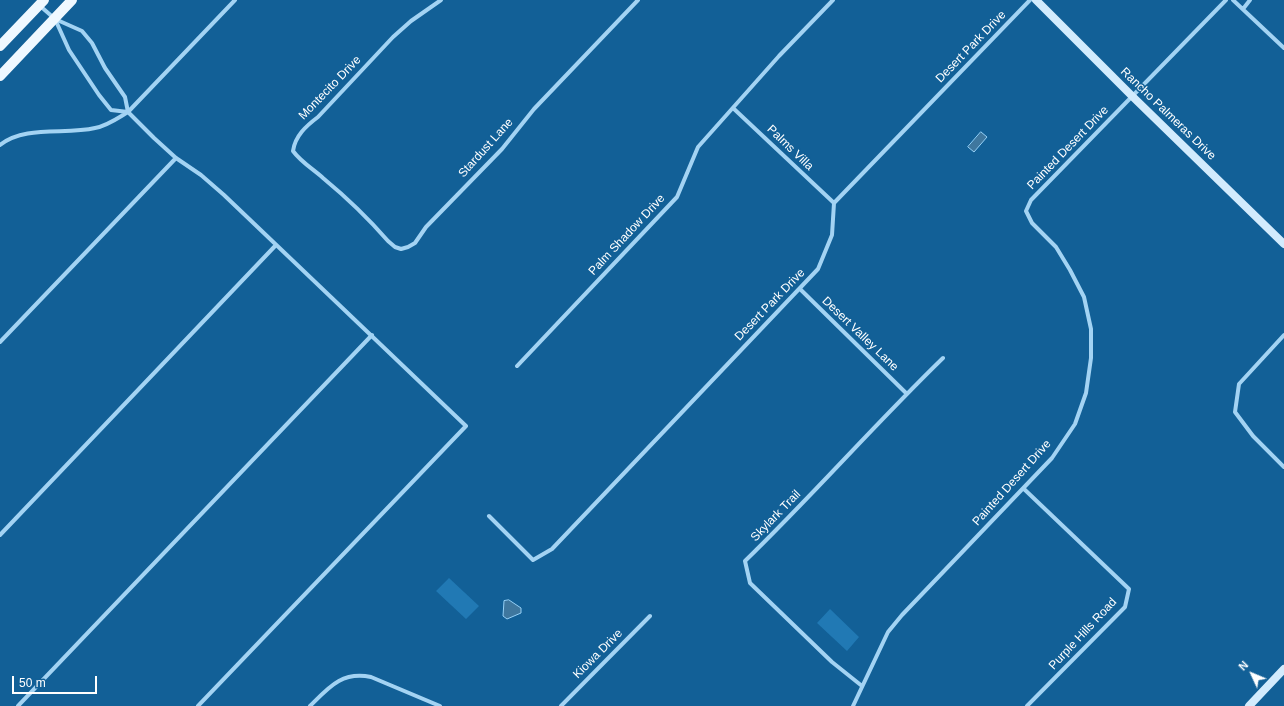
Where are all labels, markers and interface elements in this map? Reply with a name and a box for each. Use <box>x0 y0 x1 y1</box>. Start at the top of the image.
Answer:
street label: Desert Park Drive <box>933 8 1009 86</box>
street label: Montecito Drive <box>296 53 364 123</box>
street label: Rancho Palmeras Drive <box>1117 65 1219 163</box>
street label: Painted Desert Drive <box>1024 103 1112 193</box>
street label: Stardust Lane <box>456 115 516 181</box>
street label: Palms Villa <box>764 122 816 174</box>
street label: Palm Shadow Drive <box>586 192 668 278</box>
street label: Desert Park Drive <box>732 266 808 344</box>
street label: Desert Valley Lane <box>819 294 901 374</box>
street label: Painted Desert Drive <box>970 437 1054 529</box>
street label: Skylark Trail <box>748 487 804 545</box>
street label: Purple Hills Road <box>1046 595 1120 673</box>
street label: Kiowa Drive <box>570 626 626 682</box>
north arrow <box>1232 654 1272 694</box>
text: N <box>1236 659 1250 673</box>
scale bar <box>14 668 99 694</box>
text: 50 m <box>19 676 46 690</box>

